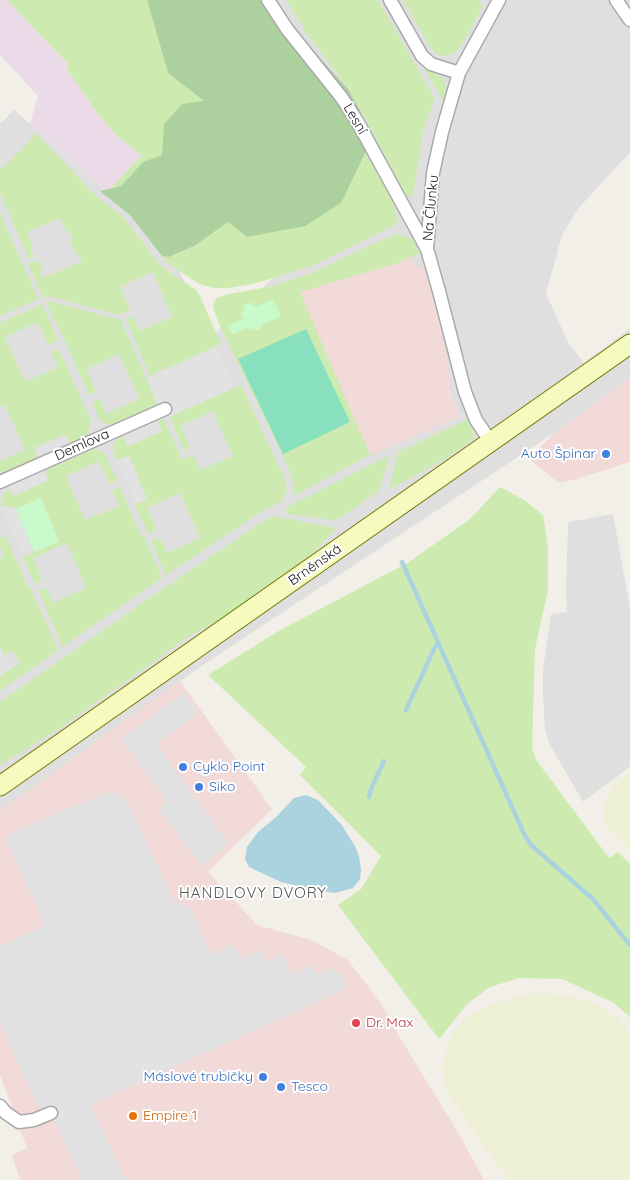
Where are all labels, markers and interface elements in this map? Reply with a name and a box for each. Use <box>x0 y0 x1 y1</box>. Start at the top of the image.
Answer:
street label: Lesní <box>339 101 371 137</box>
street label: Na Člunku <box>420 174 442 242</box>
street label: Demlova <box>52 425 112 465</box>
place label: Auto Špinar <box>521 446 596 462</box>
marker: Auto Špinar <box>600 448 612 460</box>
street label: Brněnská <box>285 541 345 589</box>
place label: Cyklo Point <box>193 759 265 775</box>
marker: Cyklo Point <box>177 761 189 773</box>
place label: Siko <box>209 779 236 795</box>
marker: Siko <box>193 781 205 793</box>
district label: HANDLOVY DVORY <box>177 884 329 902</box>
place label: Dr. Max <box>366 1015 413 1031</box>
marker: Dr. Max <box>350 1017 362 1029</box>
place label: Máslové trubičky <box>144 1069 253 1085</box>
marker: Máslové trubičky <box>257 1071 269 1083</box>
place label: Tesco <box>291 1079 328 1095</box>
marker: Tesco <box>275 1081 287 1093</box>
place label: Empire 1 <box>143 1108 197 1124</box>
marker: Empire 1 <box>127 1110 139 1122</box>

